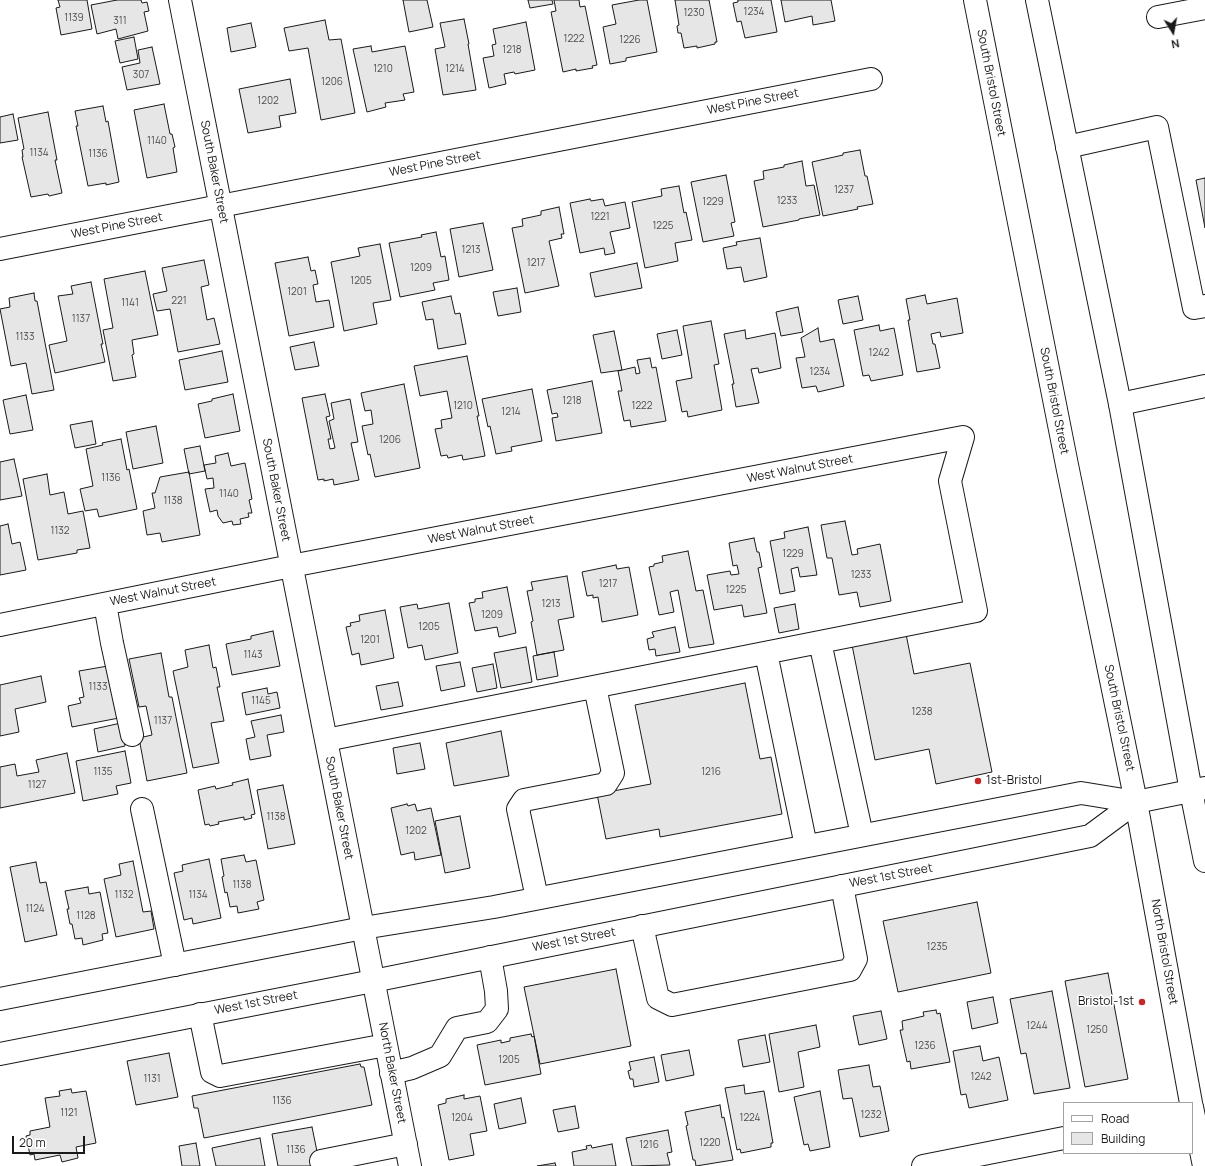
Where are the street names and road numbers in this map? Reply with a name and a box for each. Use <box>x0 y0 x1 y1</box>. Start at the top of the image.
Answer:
street label: South Bristol Street <box>974 28 1008 138</box>
street label: West Pine Street <box>706 86 800 118</box>
street label: South Baker Street <box>197 119 231 225</box>
street label: West Pine Street <box>388 148 482 180</box>
street label: West Pine Street <box>70 210 164 242</box>
street label: South Bristol Street <box>1037 346 1071 456</box>
street label: South Baker Street <box>259 437 293 543</box>
street label: West Walnut Street <box>746 452 854 486</box>
street label: West Walnut Street <box>427 513 535 547</box>
street label: West Walnut Street <box>109 575 217 609</box>
street label: South Bristol Street <box>1101 663 1137 773</box>
street label: South Baker Street <box>322 755 356 861</box>
street label: West 1st Street <box>848 861 934 891</box>
street label: North Bristol Street <box>1148 898 1180 1006</box>
street label: West 1st Street <box>531 925 617 955</box>
street label: West 1st Street <box>213 988 299 1018</box>
street label: North Baker Street <box>375 1021 409 1125</box>

